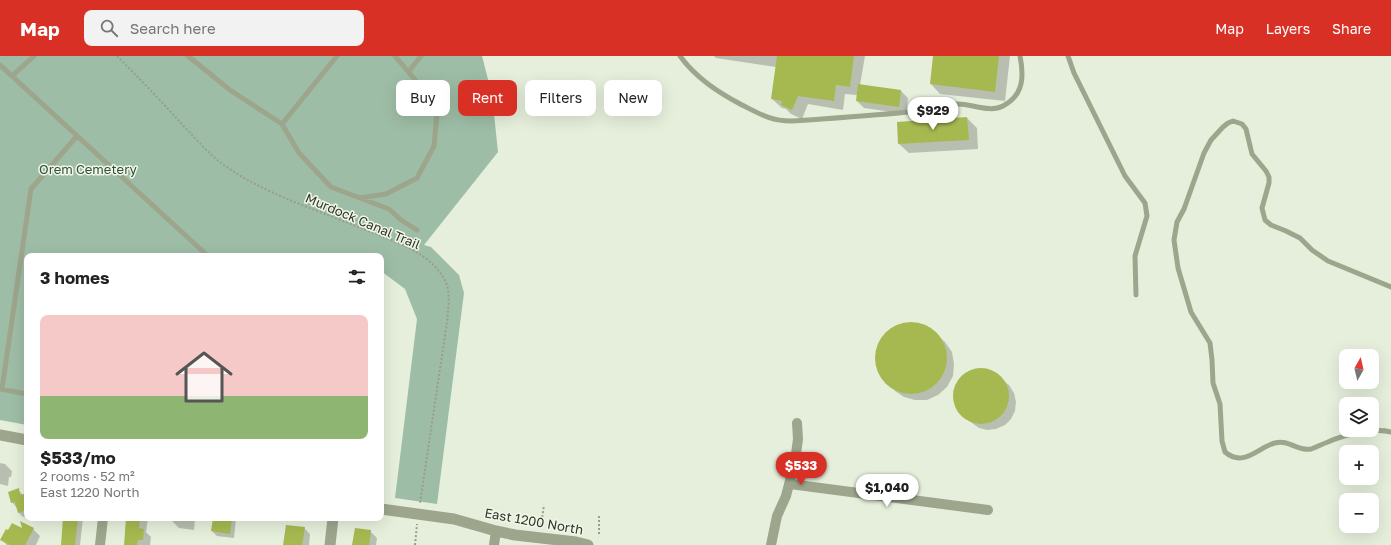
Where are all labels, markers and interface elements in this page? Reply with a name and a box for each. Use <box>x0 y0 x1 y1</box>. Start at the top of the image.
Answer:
search box <box>84 10 364 46</box>
text: Map <box>20 17 60 40</box>
icon: search <box>98 17 120 39</box>
text: Search here <box>130 19 216 37</box>
text: Map <box>1215 20 1244 37</box>
text: Layers <box>1266 20 1310 37</box>
text: Share <box>1332 20 1371 37</box>
chip: Buy <box>396 80 450 116</box>
chip: Rent <box>458 80 517 116</box>
chip: Filters <box>525 80 596 116</box>
chip: New <box>604 80 662 116</box>
pin: $929 <box>909 97 957 131</box>
text: $929 <box>916 102 950 118</box>
park label: Orem Cemetery <box>39 161 138 177</box>
street label: Murdock Canal Trail <box>303 190 423 252</box>
icon: filters <box>346 266 368 288</box>
text: 3 homes <box>40 267 110 288</box>
icon: home <box>168 341 240 413</box>
north arrow <box>1339 349 1379 389</box>
map controls <box>1339 349 1379 533</box>
button: layers <box>1339 397 1379 437</box>
button: + <box>1339 445 1379 485</box>
text: $533/mo <box>40 447 116 468</box>
pin: $533 <box>777 452 825 486</box>
text: $533 <box>785 457 817 473</box>
text: 2 rooms · 52 m² <box>40 468 135 484</box>
pin: $1,040 <box>854 474 920 508</box>
text: $1,040 <box>865 479 909 495</box>
text: East 1220 North <box>40 484 139 500</box>
button: − <box>1339 493 1379 533</box>
street label: East 1200 North <box>483 504 585 538</box>

